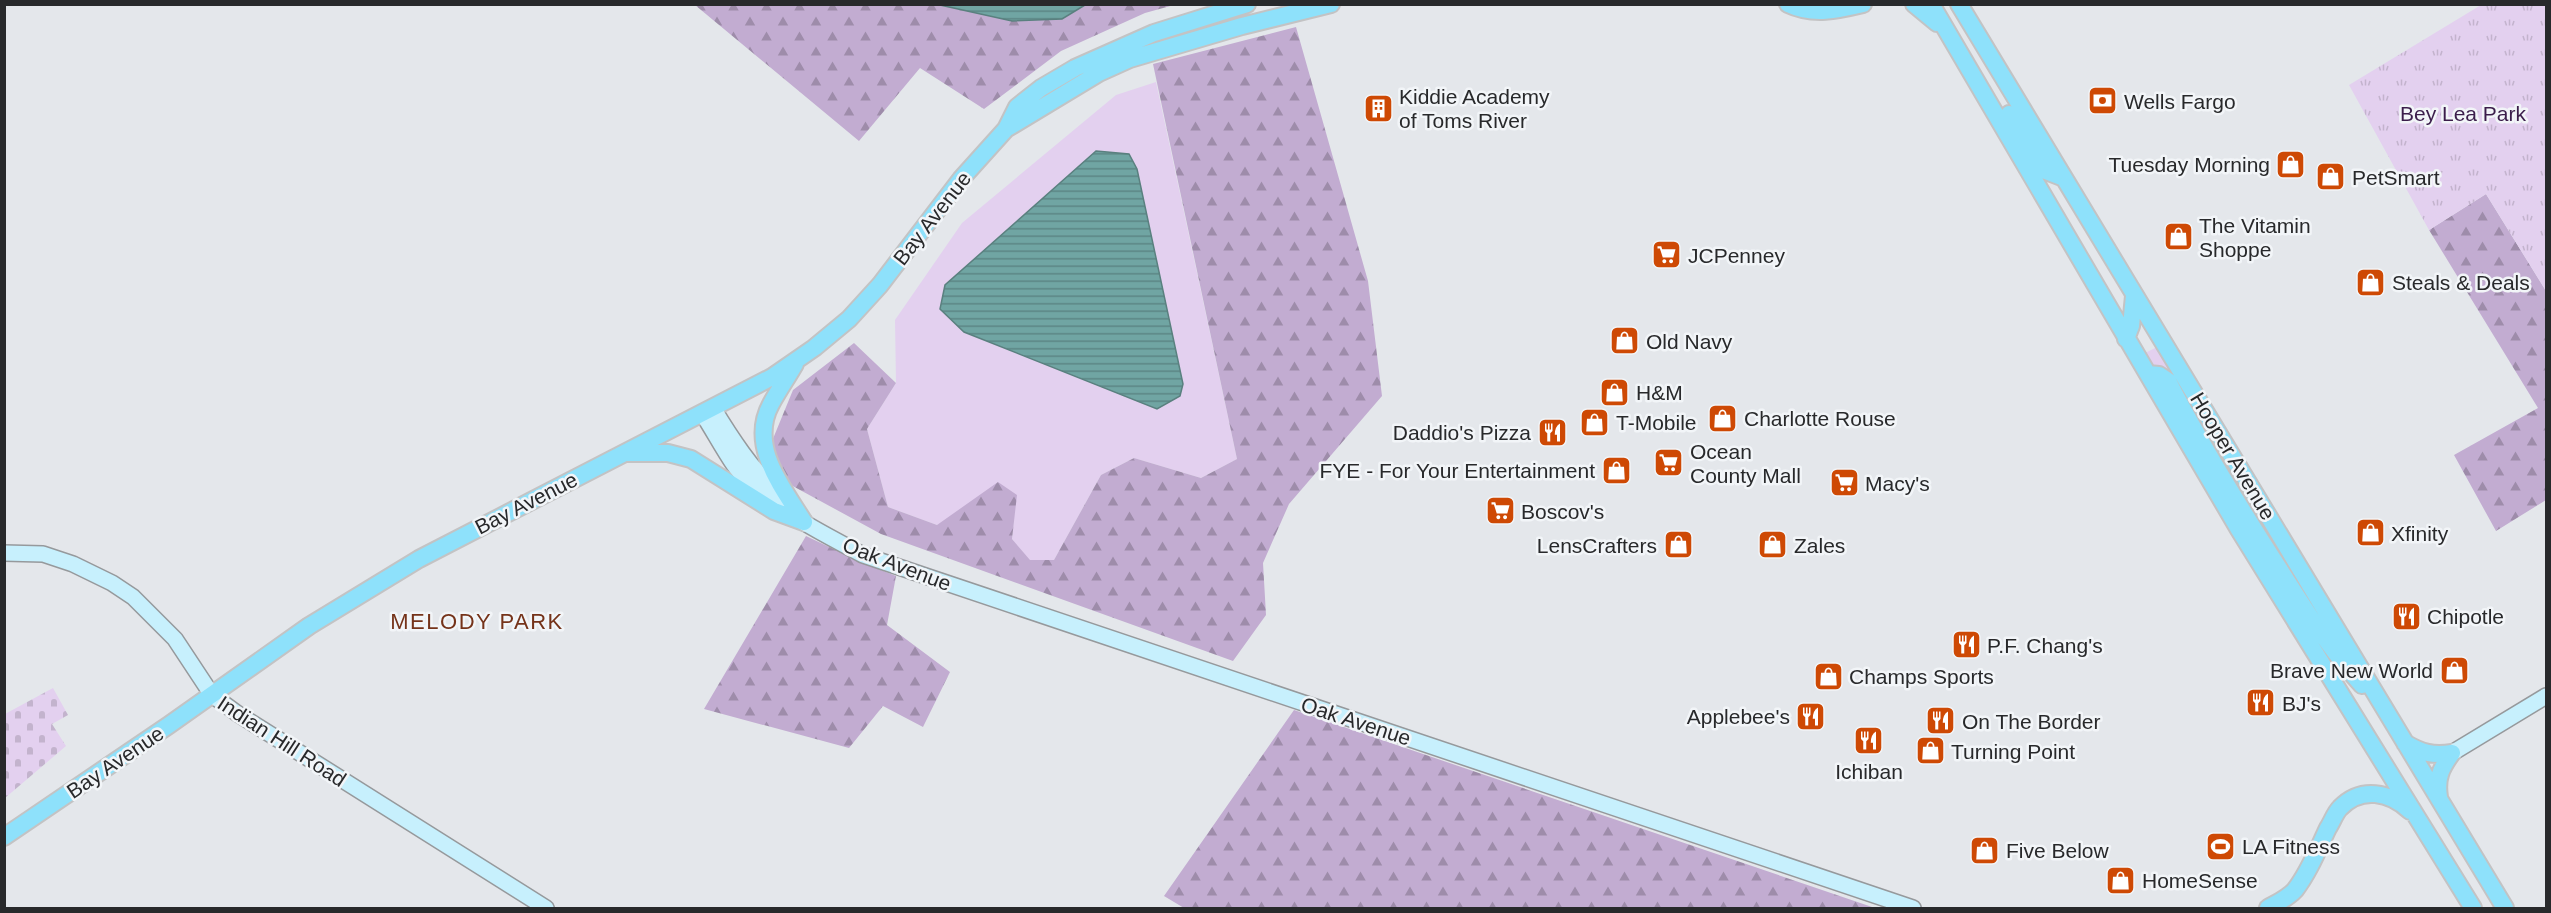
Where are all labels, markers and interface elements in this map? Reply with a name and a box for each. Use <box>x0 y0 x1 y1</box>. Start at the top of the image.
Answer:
place label: Kiddie Academy of Toms River <box>1399 85 1550 132</box>
bank icon: Wells Fargo <box>2087 85 2119 117</box>
place label: Wells Fargo <box>2124 90 2236 113</box>
building icon: Kiddie Academy of Toms River <box>1362 92 1394 124</box>
park label: Bey Lea Park <box>2400 102 2527 125</box>
shop icon: Tuesday Morning <box>2275 148 2307 180</box>
place label: Tuesday Morning <box>2109 153 2270 176</box>
shop icon: PetSmart <box>2315 161 2347 193</box>
place label: PetSmart <box>2352 166 2440 189</box>
street label: Bay Avenue <box>889 167 975 269</box>
place label: The Vitamin Shoppe <box>2199 214 2311 261</box>
shop icon: The Vitamin Shoppe <box>2162 221 2194 253</box>
supermarket icon: JCPenney <box>1651 239 1683 271</box>
place label: JCPenney <box>1688 244 1785 267</box>
shop icon: Steals & Deals <box>2355 266 2387 298</box>
place label: Steals & Deals <box>2392 271 2530 294</box>
shop icon: Old Navy <box>1609 325 1641 357</box>
place label: Old Navy <box>1646 330 1733 353</box>
shop icon: H&M <box>1599 376 1631 408</box>
place label: H&M <box>1636 381 1683 404</box>
street label: Hooper Avenue <box>2186 388 2280 524</box>
shop icon: Charlotte Rouse <box>1707 402 1739 434</box>
shop icon: T-Mobile <box>1579 406 1611 438</box>
place label: Charlotte Rouse <box>1744 407 1896 430</box>
place label: T-Mobile <box>1616 411 1697 434</box>
restaurant icon: Daddio's Pizza <box>1536 416 1568 448</box>
place label: Daddio's Pizza <box>1393 421 1531 444</box>
place label: Ocean County Mall <box>1690 440 1801 487</box>
supermarket icon: Ocean County Mall <box>1653 447 1685 479</box>
shop icon: FYE - For Your Entertainment <box>1600 454 1632 486</box>
place label: FYE - For Your Entertainment <box>1320 459 1595 482</box>
street label: Bay Avenue <box>471 467 581 539</box>
supermarket icon: Macy's <box>1828 467 1860 499</box>
place label: Macy's <box>1865 472 1930 495</box>
supermarket icon: Boscov's <box>1484 495 1516 527</box>
place label: Boscov's <box>1521 500 1604 523</box>
shop icon: Xfinity <box>2354 517 2386 549</box>
place label: Xfinity <box>2391 522 2449 545</box>
shop icon: LensCrafters <box>1662 529 1694 561</box>
shop icon: Zales <box>1757 529 1789 561</box>
street label: Oak Avenue <box>840 533 954 595</box>
place label: LensCrafters <box>1537 534 1657 557</box>
place label: Zales <box>1794 534 1845 557</box>
restaurant icon: Chipotle <box>2390 600 2422 632</box>
place label: Chipotle <box>2427 605 2504 628</box>
district label: MELODY PARK <box>390 609 564 634</box>
restaurant icon: P.F. Chang's <box>1950 629 1982 661</box>
place label: P.F. Chang's <box>1987 634 2103 657</box>
shop icon: Brave New World <box>2438 654 2470 686</box>
place label: Brave New World <box>2270 659 2433 682</box>
shop icon: Champs Sports <box>1812 660 1844 692</box>
place label: Champs Sports <box>1849 665 1994 688</box>
restaurant icon: BJ's <box>2245 687 2277 719</box>
street label: Indian Hill Road <box>214 691 350 791</box>
street label: Oak Avenue <box>1298 692 1414 750</box>
place label: BJ's <box>2282 692 2321 715</box>
restaurant icon: Applebee's <box>1795 700 1827 732</box>
place label: Applebee's <box>1687 705 1790 728</box>
restaurant icon: On The Border <box>1925 705 1957 737</box>
place label: On The Border <box>1962 710 2101 733</box>
street label: Bay Avenue <box>62 721 168 803</box>
restaurant icon: Ichiban <box>1853 724 1885 756</box>
shop icon: Turning Point <box>1914 735 1946 767</box>
place label: Turning Point <box>1951 740 2075 763</box>
place label: Ichiban <box>1835 760 1903 783</box>
sports icon: LA Fitness <box>2205 830 2237 862</box>
shop icon: Five Below <box>1969 834 2001 866</box>
place label: LA Fitness <box>2242 835 2340 858</box>
place label: Five Below <box>2006 839 2110 862</box>
shop icon: HomeSense <box>2105 864 2137 896</box>
place label: HomeSense <box>2142 869 2258 892</box>

